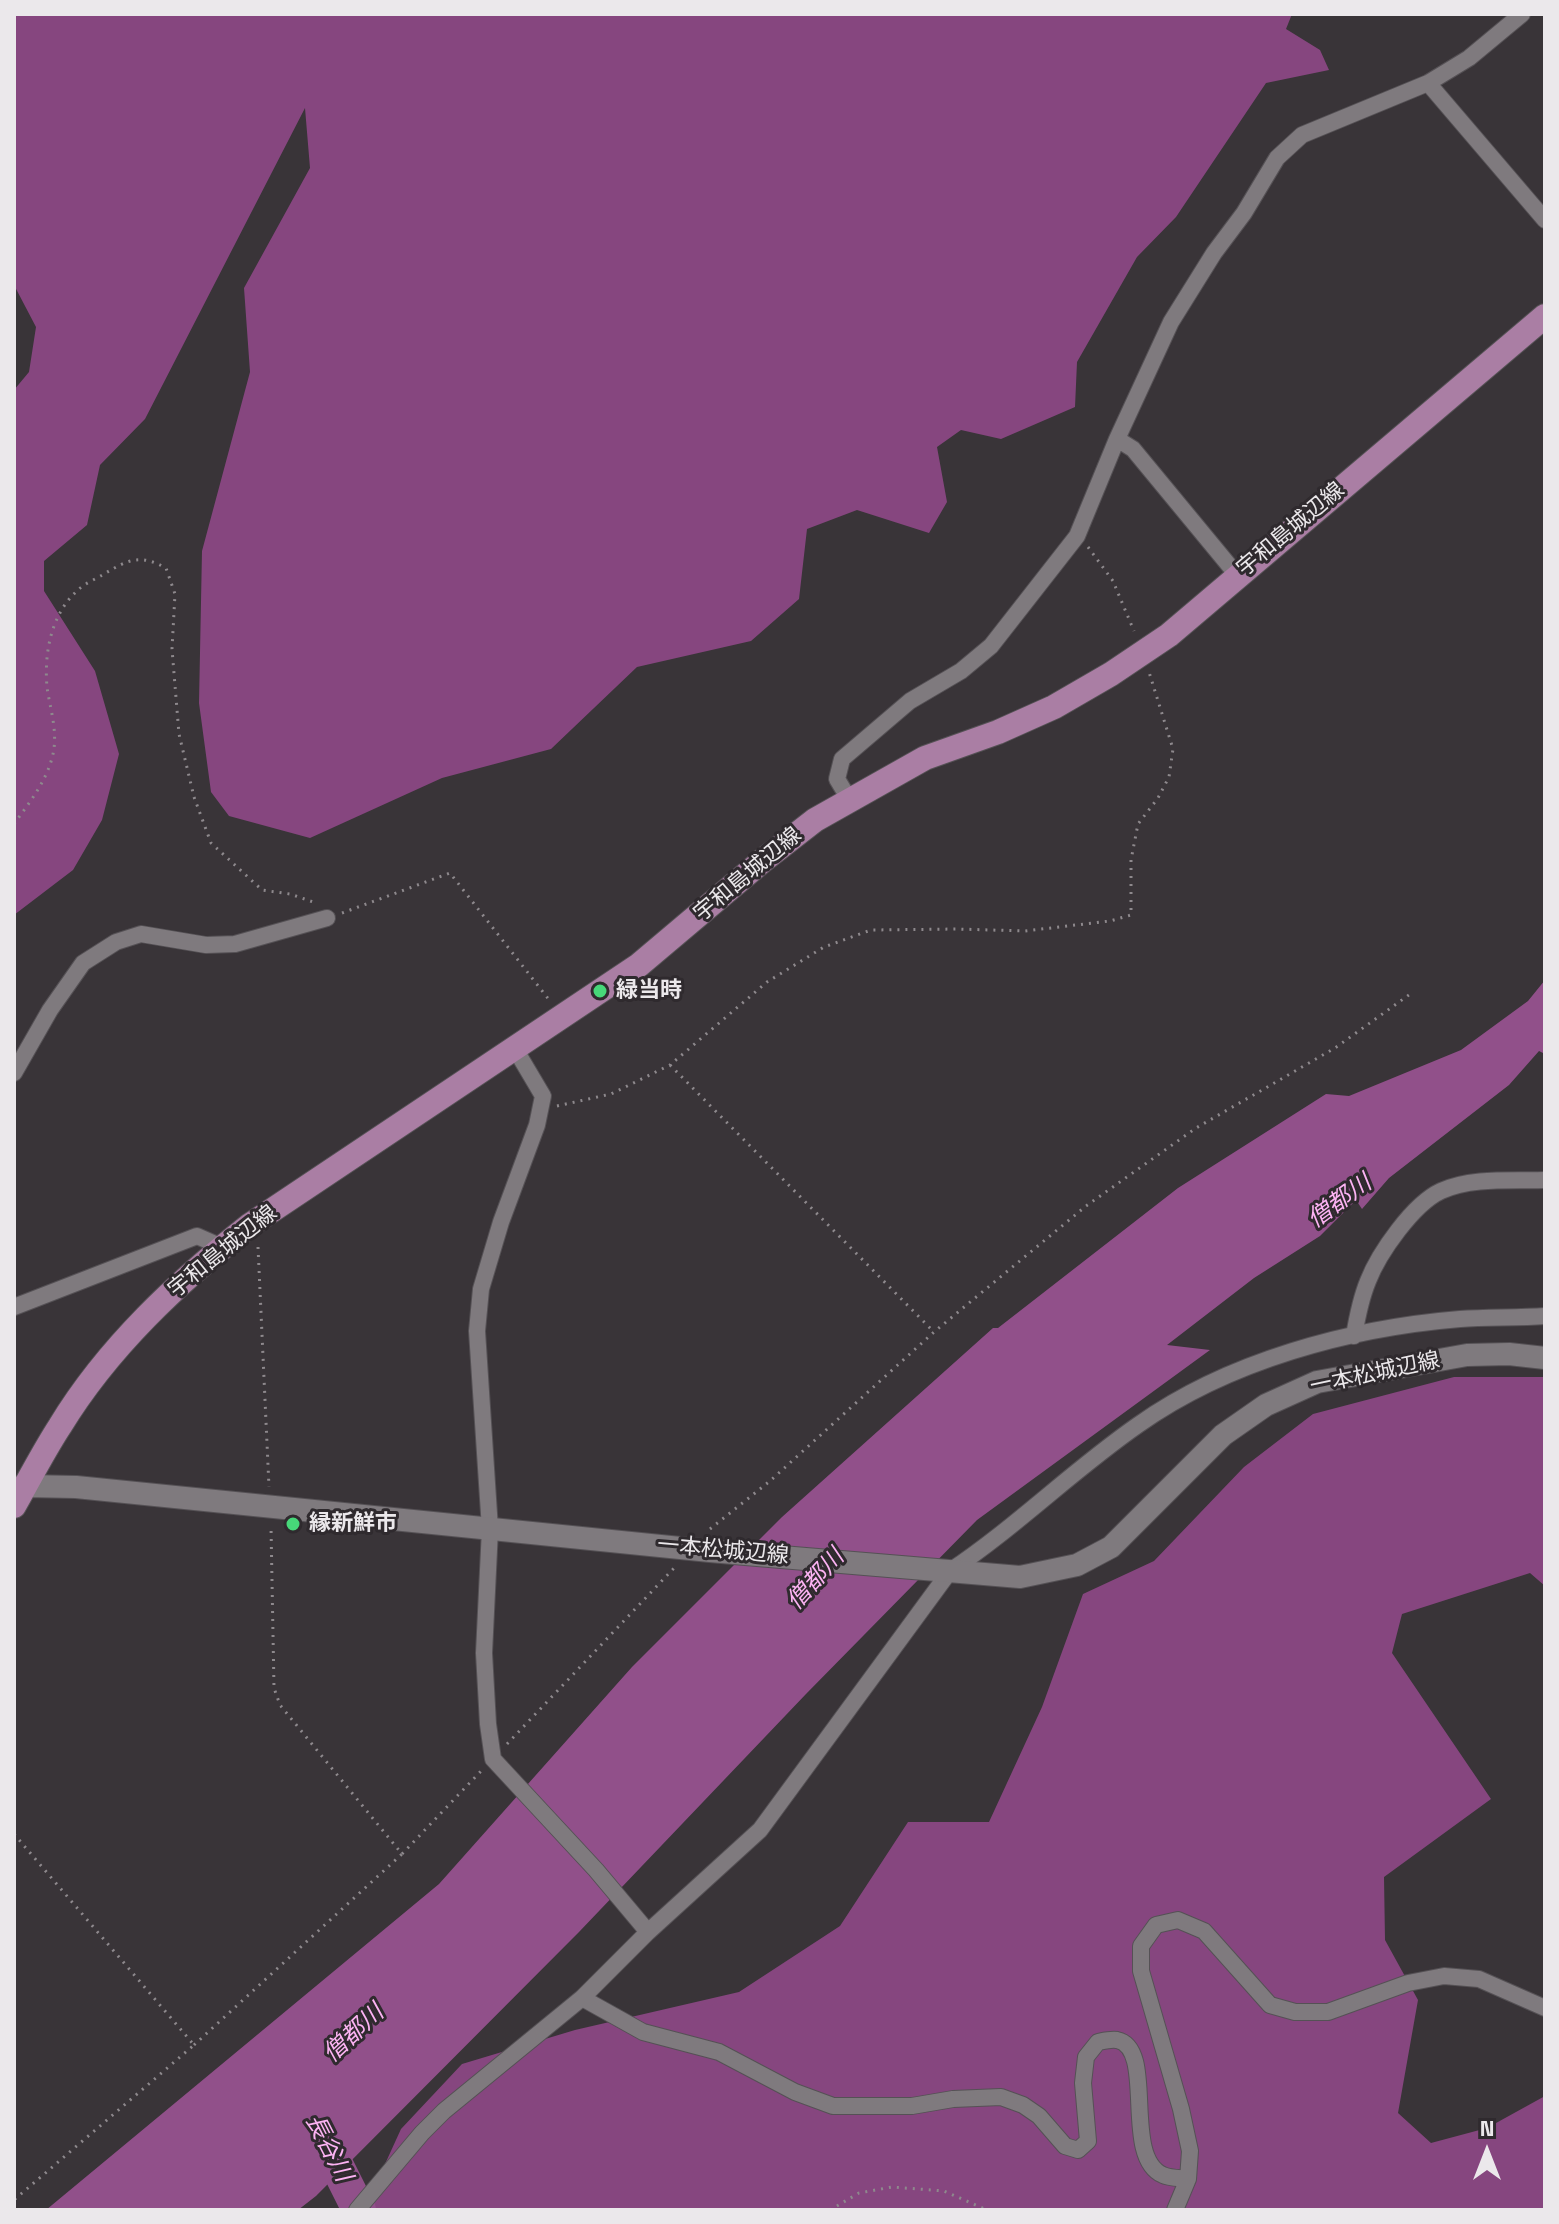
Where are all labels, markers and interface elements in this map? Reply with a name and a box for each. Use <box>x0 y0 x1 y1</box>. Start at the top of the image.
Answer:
street label: 宇和島城辺線 <box>1232 477 1350 583</box>
street label: 宇和島城辺線 <box>689 822 807 928</box>
place label: 緑当時 <box>616 978 682 1004</box>
marker: 緑当時 <box>591 982 609 1000</box>
water label: 僧都川 <box>1302 1169 1378 1235</box>
street label: 宇和島城辺線 <box>163 1200 283 1304</box>
street label: 一本松城辺線 <box>1308 1347 1442 1401</box>
place label: 縁新鮮市 <box>309 1511 397 1537</box>
marker: 縁新鮮市 <box>284 1515 302 1533</box>
street label: 一本松城辺線 <box>656 1532 790 1570</box>
water label: 僧都川 <box>781 1544 851 1616</box>
water label: 僧都川 <box>318 1999 390 2069</box>
water label: 長谷川 <box>299 2109 357 2187</box>
north arrow <box>1447 2112 1527 2192</box>
text: N <box>1480 2114 1494 2142</box>

